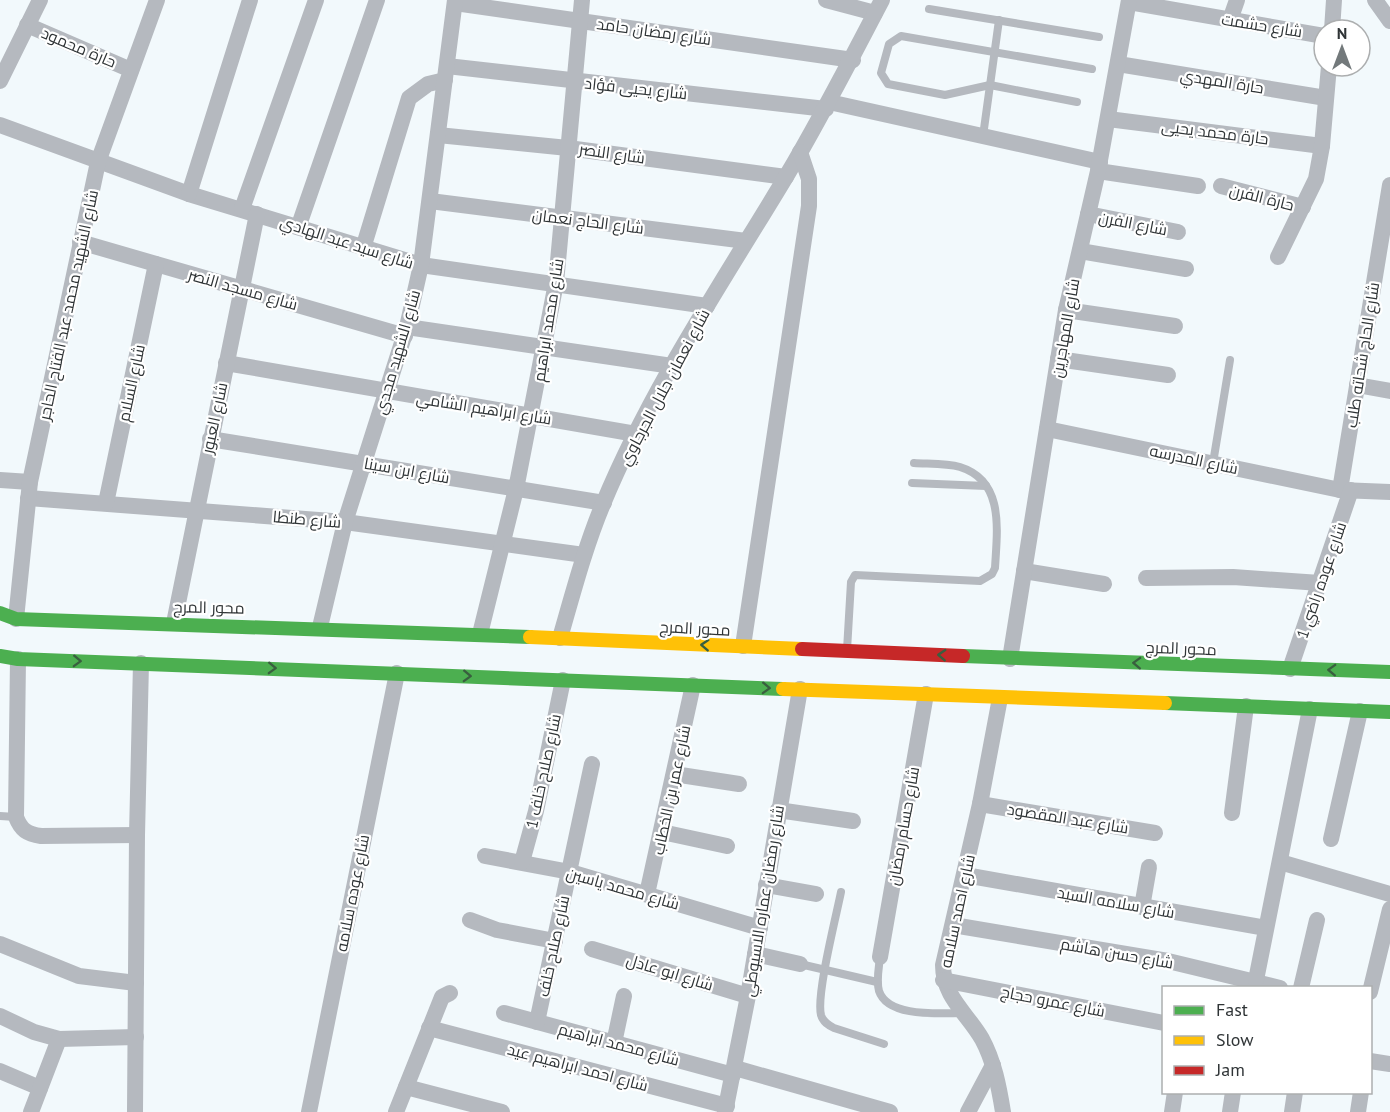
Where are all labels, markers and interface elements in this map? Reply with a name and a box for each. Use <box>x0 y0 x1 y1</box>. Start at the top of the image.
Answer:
street label: شارع حشمت <box>1220 9 1304 43</box>
street label: شارع رمضان حامد <box>595 13 713 51</box>
north arrow <box>1312 18 1372 78</box>
street label: حارة محمود <box>39 22 119 72</box>
text: N <box>1337 23 1347 43</box>
street label: حارة المهدي <box>1178 65 1265 101</box>
street label: شارع يحيى فؤاد <box>583 73 688 105</box>
street label: حارة محمد يحيى <box>1160 116 1270 149</box>
street label: شارع النصر <box>576 138 646 170</box>
street label: حارة الفرن <box>1227 179 1296 216</box>
street label: شارع الشهيد محمد عبد الفتاح الحاجر <box>34 188 104 423</box>
street label: شارع الحاج نعمان <box>531 204 645 240</box>
street label: شارع الفرن <box>1097 207 1169 241</box>
street label: شارع سيد عبد الهادي <box>277 211 416 277</box>
street label: شارع محمد ابراهيم <box>528 257 570 383</box>
street label: شارع مسجد النصر <box>184 264 300 316</box>
street label: شارع المهاجرين <box>1046 277 1086 380</box>
street label: شارع الحاج شحاته طلب <box>1341 281 1385 430</box>
street label: شارع الشهيد مجدي <box>370 287 428 418</box>
street label: شارع نعمان جلال الجرجاوي <box>614 305 717 471</box>
street label: شارع السلام <box>113 343 151 424</box>
street label: شارع العبور <box>196 381 233 457</box>
street label: شارع ابراهيم الشامي <box>414 387 553 433</box>
street label: شارع المدرسه <box>1147 440 1240 480</box>
street label: شارع ابن سينا <box>362 453 451 489</box>
street label: شارع طنطا <box>272 506 342 534</box>
street label: شارع عوده راضي 1 <box>1292 519 1353 642</box>
street label: محور المرج <box>173 596 245 620</box>
street label: محور المرج <box>659 616 731 642</box>
street label: محور المرج <box>1145 637 1217 661</box>
one-way arrow <box>701 638 710 651</box>
one-way arrow <box>937 649 946 662</box>
one-way arrow <box>72 655 81 667</box>
one-way arrow <box>1132 657 1141 669</box>
one-way arrow <box>267 662 276 675</box>
one-way arrow <box>1327 664 1336 676</box>
one-way arrow <box>462 670 471 683</box>
one-way arrow <box>762 682 771 695</box>
street label: شارع صلاح خلف 1 <box>521 712 567 830</box>
street label: شارع عمر بن الخطاب <box>647 723 696 857</box>
street label: شارع حسام رمضان <box>883 765 925 887</box>
street label: شارع عبد المقصود <box>1006 799 1130 839</box>
street label: شارع رمضان عماره الاسيوطي <box>738 804 792 999</box>
street label: شارع عوده سلامه <box>331 833 375 954</box>
street label: شارع احمد سلامه <box>935 852 981 970</box>
street label: شارع محمد ياسين <box>563 862 682 916</box>
street label: شارع سلامه السيد <box>1055 882 1176 924</box>
street label: شارع صلاح خلف <box>532 893 575 999</box>
street label: شارع حسن هاشم <box>1059 933 1175 975</box>
street label: شارع ابو عادل <box>623 949 716 997</box>
street label: شارع عمرو حجاج <box>999 981 1107 1023</box>
legend <box>1162 986 1372 1094</box>
text: Fast <box>1216 998 1248 1021</box>
street label: شارع محمد ابراهيم <box>556 1018 682 1072</box>
text: Slow <box>1216 1028 1254 1051</box>
street label: شارع احمد ابراهيم عيد <box>505 1039 651 1097</box>
text: Jam <box>1215 1058 1245 1081</box>

